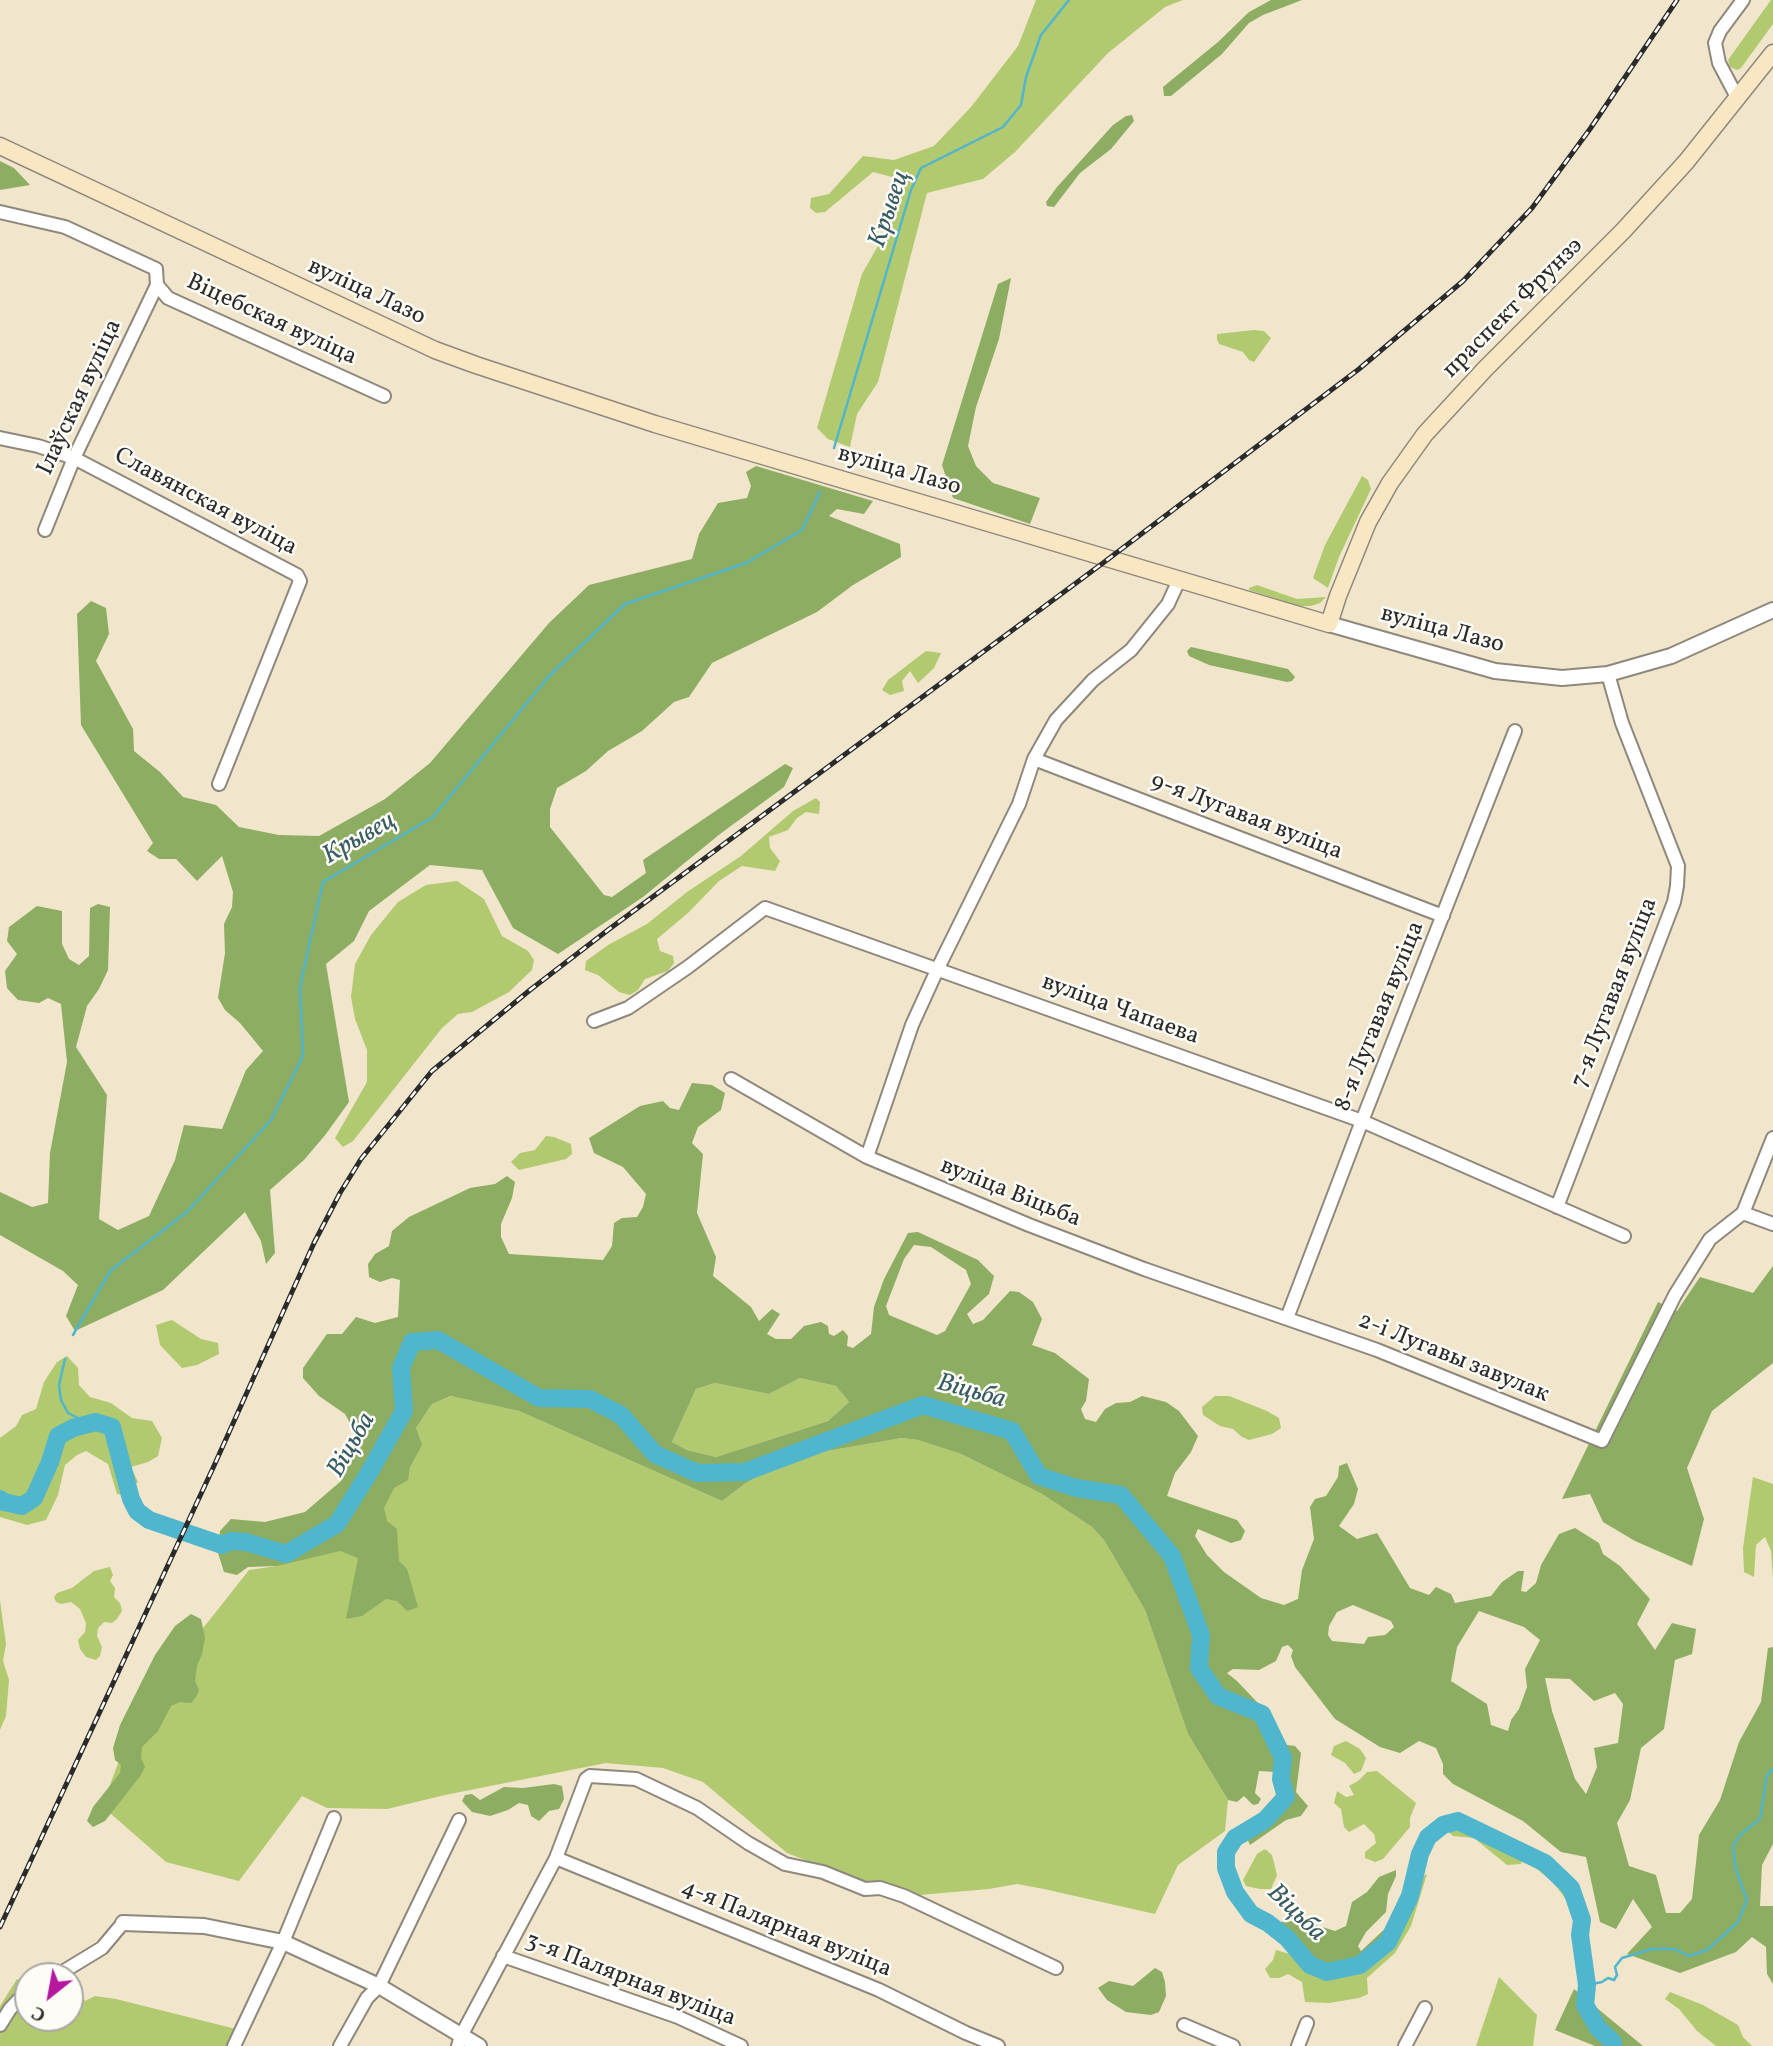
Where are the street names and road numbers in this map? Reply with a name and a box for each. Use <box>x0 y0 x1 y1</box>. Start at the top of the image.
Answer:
street label: праспект Фрунзэ <box>1438 233 1590 385</box>
street label: вуліца Лазо <box>302 253 430 333</box>
street label: Віцебская вуліца <box>181 269 361 373</box>
street label: Ілаўская вуліца <box>32 316 130 480</box>
street label: вуліца Лазо <box>834 441 964 503</box>
street label: Славянская вуліца <box>109 443 301 563</box>
street label: вуліца Лазо <box>1377 601 1507 661</box>
street label: 9-я Лугавая вуліца <box>1146 768 1346 868</box>
street label: 7-я Лугавая вуліца <box>1567 894 1665 1092</box>
street label: 8-я Лугавая вуліца <box>1330 918 1432 1116</box>
street label: вуліца Чапаева <box>1037 969 1203 1053</box>
street label: вуліца Віцьба <box>935 1153 1085 1235</box>
street label: 2-і Лугавы завулак <box>1353 1308 1553 1410</box>
street label: 4-я Палярная вуліца <box>677 1875 895 1985</box>
street label: 3-я Палярная вуліца <box>521 1928 739 2034</box>

